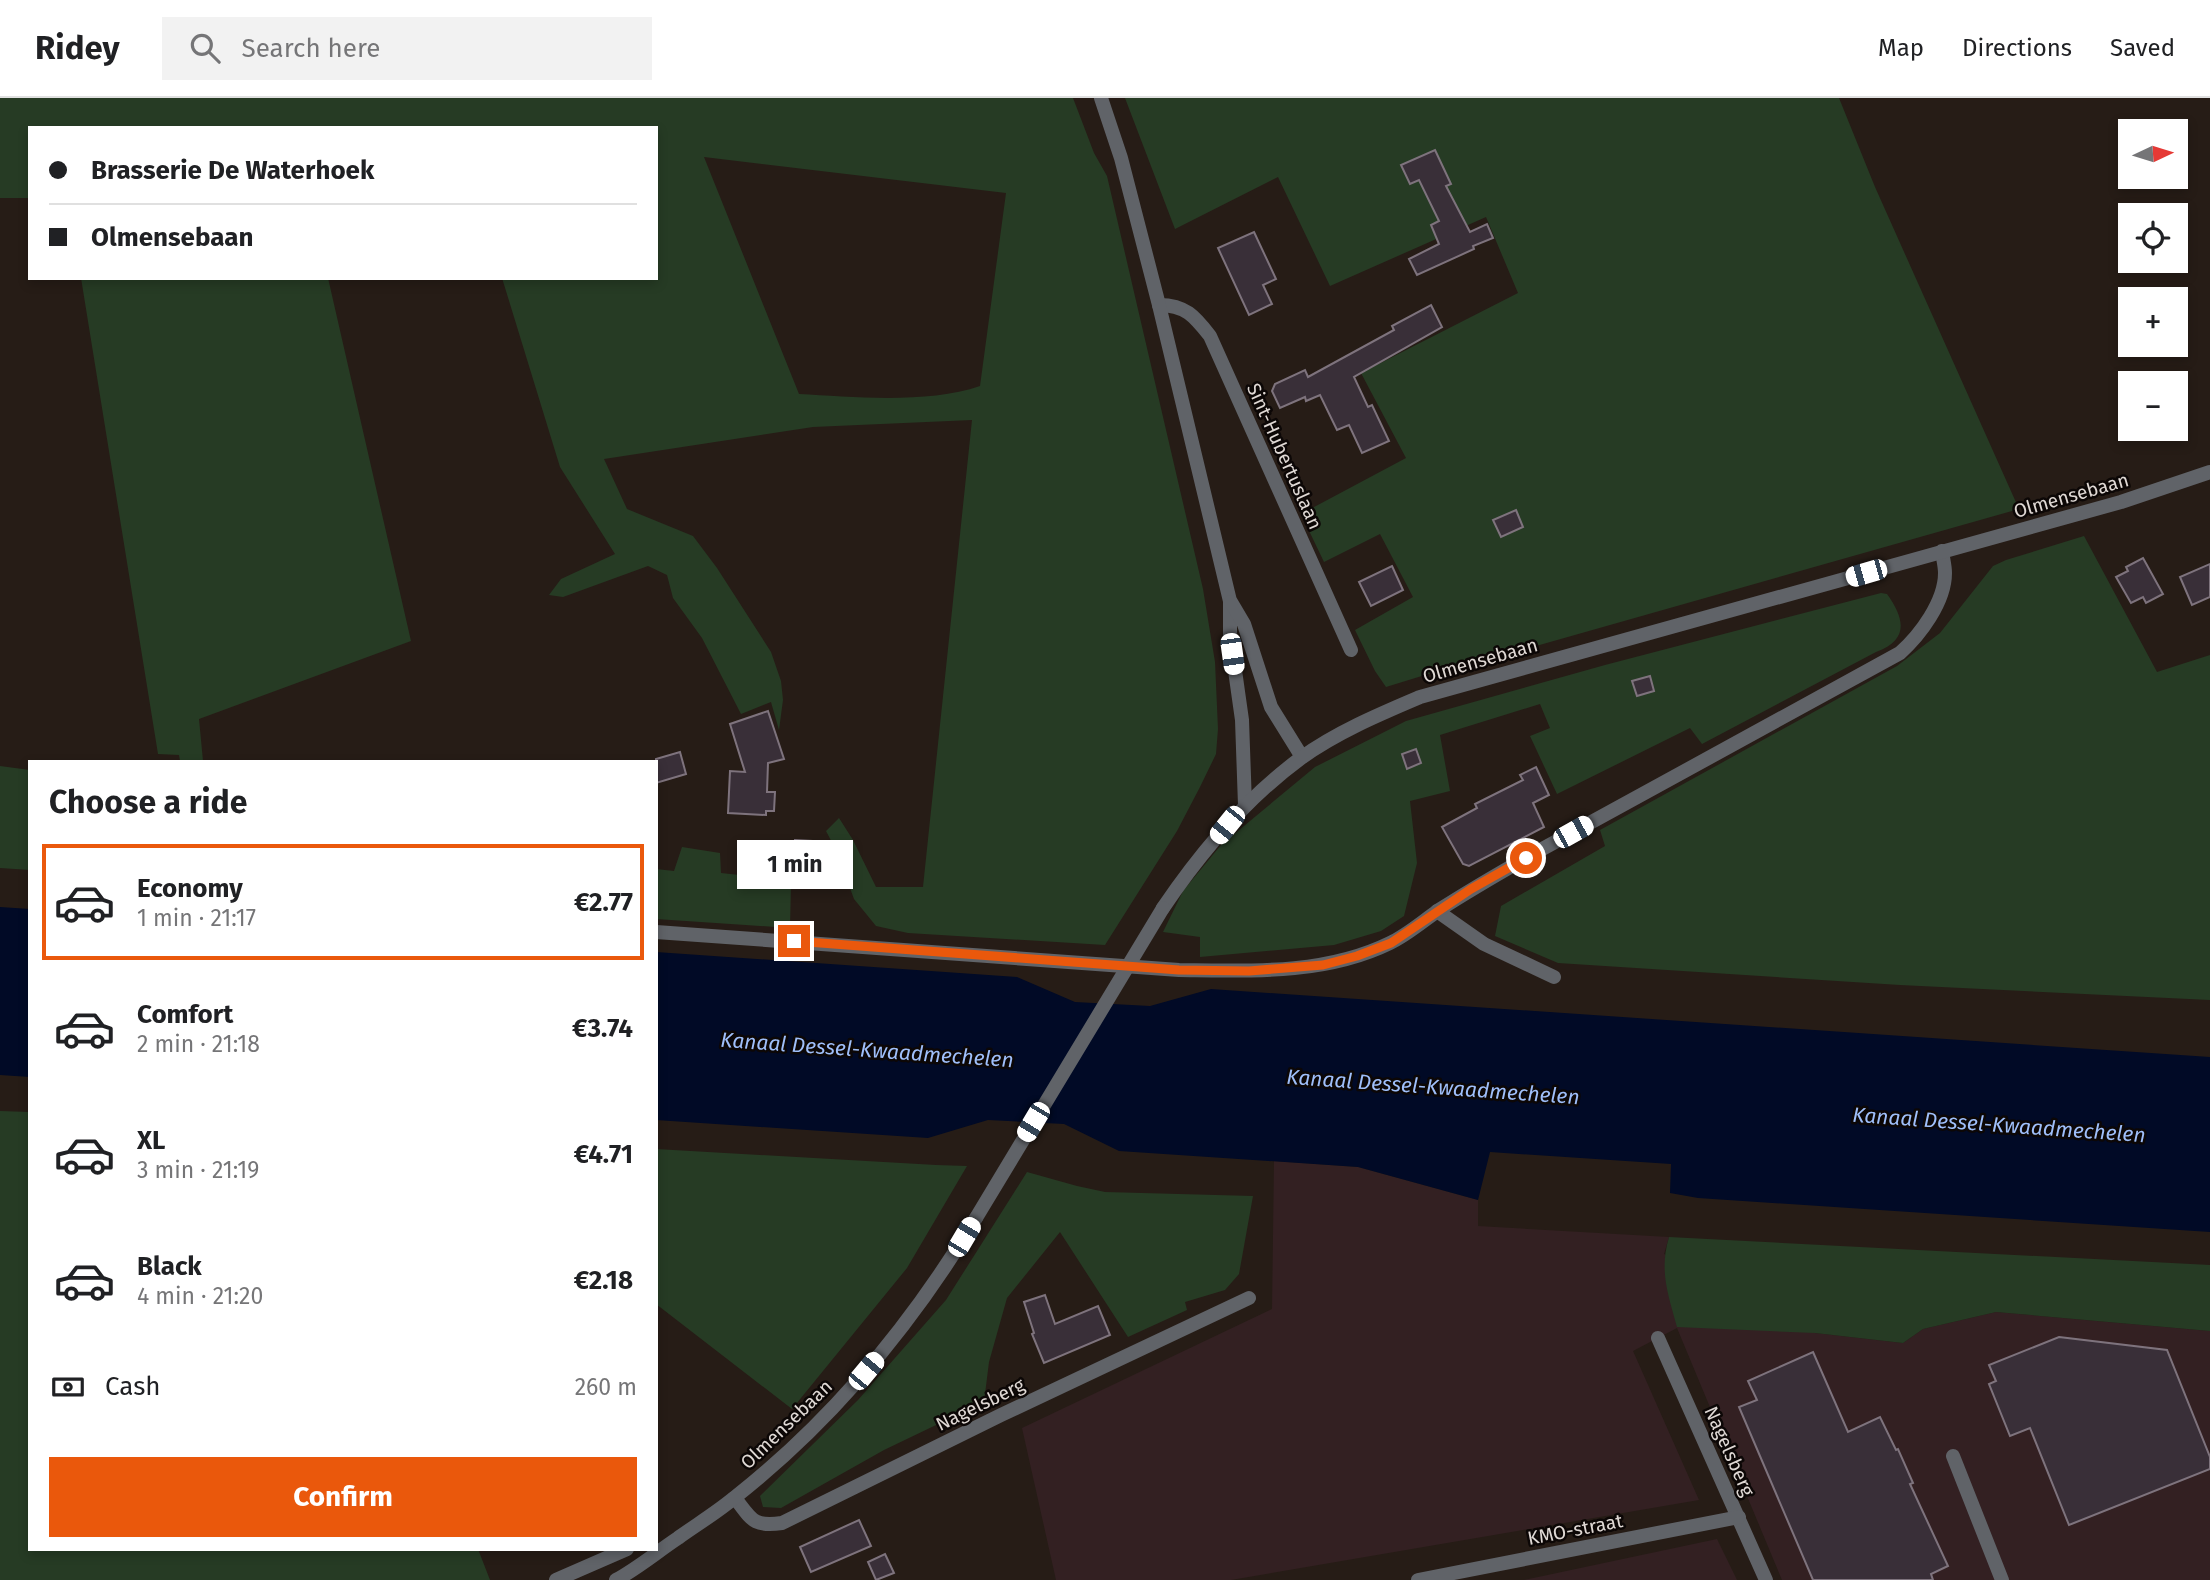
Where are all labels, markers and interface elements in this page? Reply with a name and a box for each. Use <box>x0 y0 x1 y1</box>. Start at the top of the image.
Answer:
search box <box>162 17 652 80</box>
text: Ridey <box>35 28 120 68</box>
icon: search <box>186 29 224 67</box>
text: Search here <box>242 33 380 64</box>
text: Map <box>1878 34 1924 62</box>
text: Directions <box>1962 34 2072 62</box>
text: Saved <box>2110 34 2175 62</box>
north arrow <box>2118 119 2188 189</box>
map controls <box>2118 119 2188 441</box>
text: Brasserie De Waterhoek <box>91 155 374 186</box>
button: locate <box>2118 203 2188 273</box>
text: Olmensebaan <box>91 222 254 253</box>
button: + <box>2118 287 2188 357</box>
button: − <box>2118 371 2188 441</box>
street label: Sint-Hubertuslaan <box>1242 380 1327 533</box>
street label: Olmensebaan <box>2011 468 2131 523</box>
car <box>1843 557 1890 589</box>
car <box>1219 632 1246 676</box>
street label: Olmensebaan <box>1420 633 1540 688</box>
text: Choose a ride <box>49 783 247 821</box>
car <box>1206 802 1249 848</box>
car <box>1550 813 1597 851</box>
callout: 1 min <box>736 840 852 888</box>
route start <box>1510 842 1542 874</box>
text: 1 min <box>767 850 823 878</box>
icon: car <box>53 871 116 934</box>
text: Economy <box>137 873 243 904</box>
text: €2.77 <box>574 887 633 918</box>
text: 1 min · 21:17 <box>137 904 256 932</box>
route end <box>778 925 810 957</box>
icon: car <box>53 997 116 1060</box>
text: Comfort <box>137 999 233 1030</box>
text: €3.74 <box>572 1013 633 1044</box>
water label: Kanaal Dessel-Kwaadmechelen <box>720 1027 1014 1073</box>
text: 2 min · 21:18 <box>137 1030 260 1058</box>
water label: Kanaal Dessel-Kwaadmechelen <box>1286 1064 1580 1110</box>
car <box>1014 1099 1053 1145</box>
water label: Kanaal Dessel-Kwaadmechelen <box>1852 1102 2146 1148</box>
icon: car <box>53 1123 116 1186</box>
text: XL <box>137 1125 165 1156</box>
text: €4.71 <box>574 1139 633 1170</box>
text: 3 min · 21:19 <box>137 1156 259 1184</box>
car <box>945 1214 984 1260</box>
icon: car <box>53 1249 116 1312</box>
text: Black <box>137 1251 202 1282</box>
text: €2.18 <box>574 1265 633 1296</box>
text: 4 min · 21:20 <box>137 1282 263 1310</box>
car <box>845 1348 888 1394</box>
icon: cash <box>49 1368 87 1406</box>
text: Cash <box>105 1371 161 1402</box>
text: 260 m <box>575 1373 637 1401</box>
street label: Nagelsberg <box>932 1373 1029 1436</box>
street label: Olmensebaan <box>736 1375 837 1474</box>
street label: Nagelsberg <box>1699 1403 1760 1500</box>
button: Confirm <box>49 1457 637 1537</box>
street label: KMO-straat <box>1526 1509 1625 1550</box>

